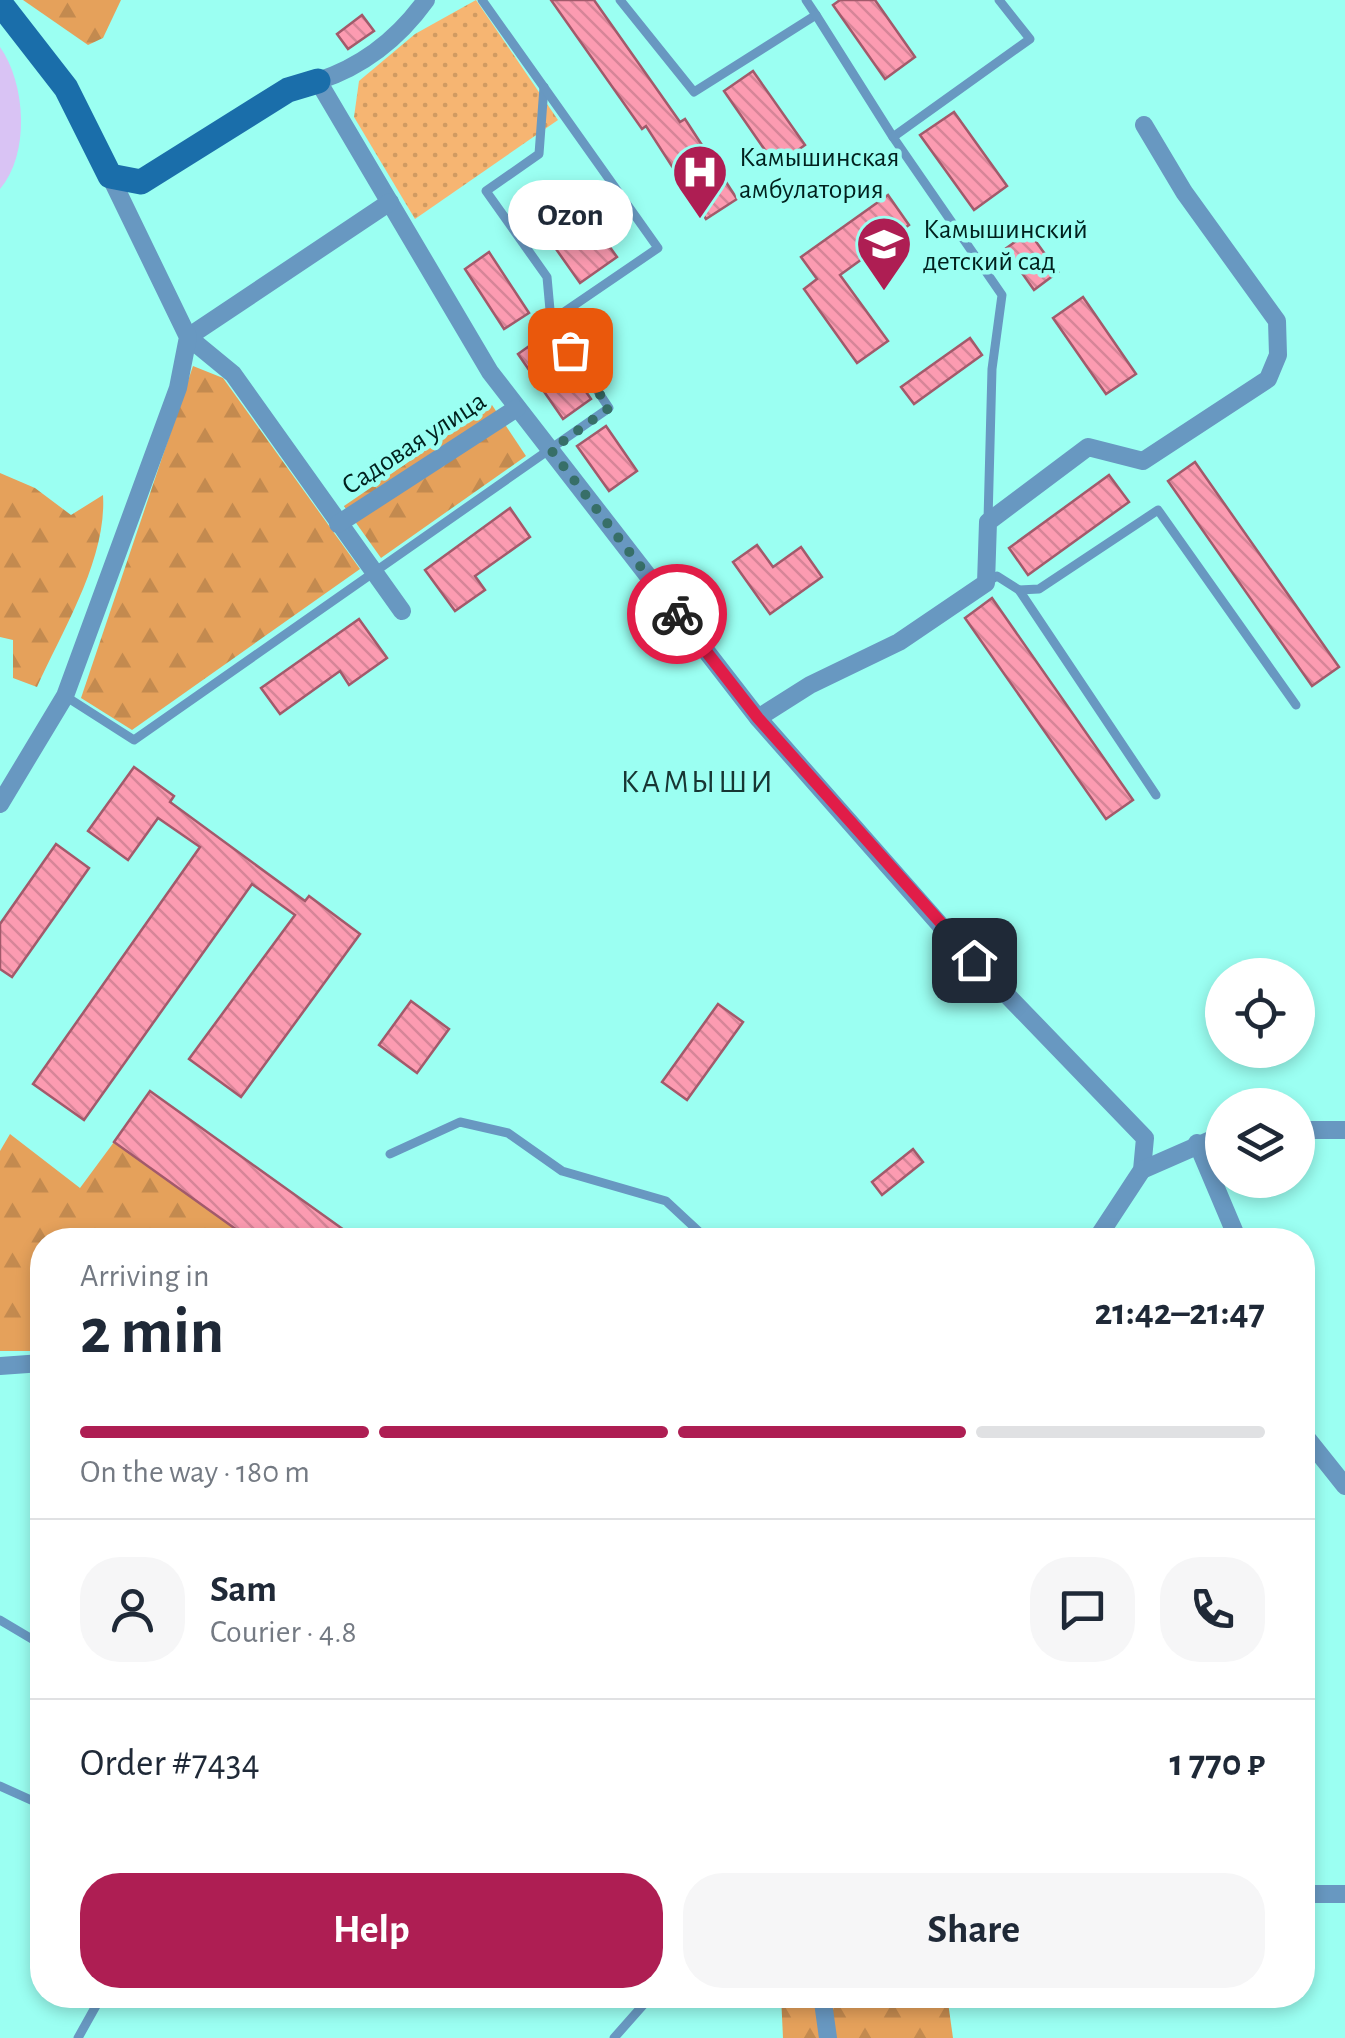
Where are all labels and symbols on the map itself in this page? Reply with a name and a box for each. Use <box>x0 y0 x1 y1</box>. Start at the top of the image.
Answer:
hospital icon: Камышинская амбулатория <box>670 142 730 221</box>
place label: Камышинская амбулатория <box>739 144 900 204</box>
callout: Ozon <box>508 180 632 250</box>
school or university icon: Камышинский детский сад <box>854 214 914 293</box>
place label: Камышинский детский сад <box>923 216 1088 276</box>
pin <box>528 308 613 393</box>
street label: Садовая улица <box>337 387 491 501</box>
courier <box>627 564 727 664</box>
district label: КАМЫШИ <box>620 766 776 798</box>
pin <box>932 918 1017 1003</box>

